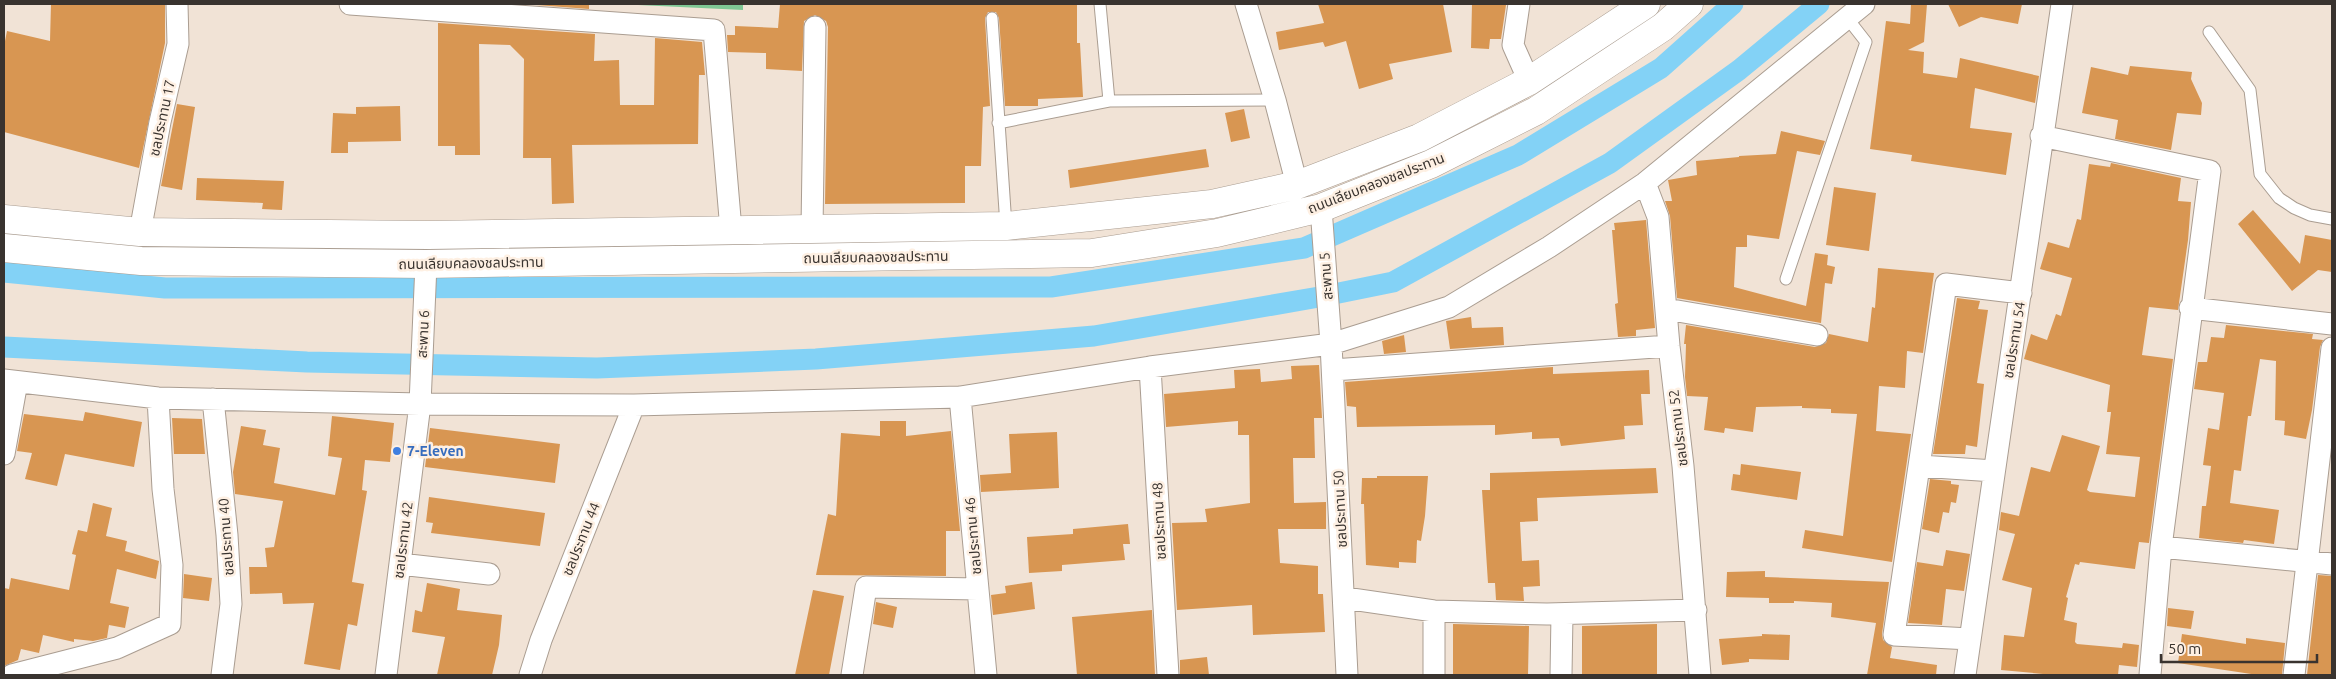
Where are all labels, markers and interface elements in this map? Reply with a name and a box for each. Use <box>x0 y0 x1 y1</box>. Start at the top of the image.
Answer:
street label: ชลประทาน 17 <box>146 78 178 158</box>
street label: ถนนเลียบคลองชลประทาน <box>1305 150 1447 216</box>
street label: ถนนเลียบคลองชลประทาน <box>803 248 949 266</box>
street label: สะพาน 5 <box>1316 252 1336 300</box>
street label: ถนนเลียบคลองชลประทาน <box>398 254 544 272</box>
street label: ชลประทาน 54 <box>2000 300 2028 380</box>
street label: สะพาน 6 <box>414 310 432 358</box>
street label: ชลประทาน 52 <box>1665 389 1691 467</box>
place label: 7-Eleven <box>407 443 464 459</box>
marker: 7-Eleven <box>391 445 403 457</box>
street label: ชลประทาน 50 <box>1330 470 1350 548</box>
street label: ชลประทาน 48 <box>1149 482 1169 560</box>
street label: ชลประทาน 46 <box>962 497 984 575</box>
street label: ชลประทาน 40 <box>215 498 237 576</box>
street label: ชลประทาน 44 <box>559 500 603 578</box>
street label: ชลประทาน 42 <box>390 501 416 579</box>
scale bar <box>2161 632 2317 664</box>
text: 50 m <box>2168 640 2201 657</box>

